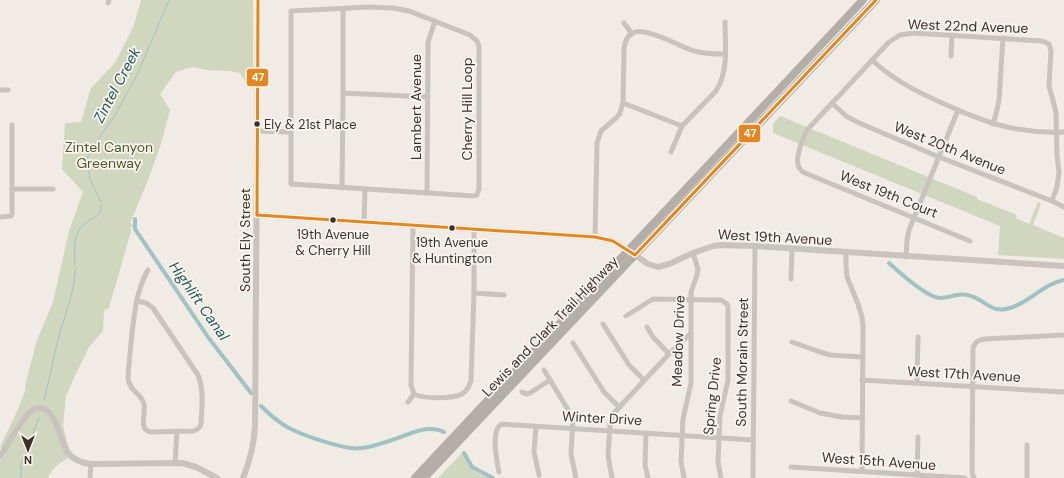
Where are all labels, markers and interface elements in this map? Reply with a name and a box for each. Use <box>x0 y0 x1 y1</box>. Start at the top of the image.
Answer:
street label: West 22nd Avenue <box>907 15 1029 37</box>
water label: Zintel Creek <box>89 43 145 126</box>
street label: Lambert Avenue <box>407 54 425 160</box>
street label: Cherry Hill Loop <box>458 57 476 161</box>
line badge: 47 <box>246 68 269 87</box>
text: 47 <box>251 70 265 84</box>
place label: Ely & 21st Place <box>264 116 357 133</box>
street label: West 20th Avenue <box>891 117 1009 179</box>
marker: Ely & 21st Place <box>252 119 262 129</box>
line badge: 47 <box>738 124 761 143</box>
text: 47 <box>743 126 757 140</box>
park label: Zintel Canyon Greenway <box>65 138 153 172</box>
street label: West 19th Court <box>837 166 941 222</box>
street label: South Ely Street <box>236 188 254 292</box>
marker: 19th Avenue & Cherry Hill <box>328 215 338 225</box>
marker: 19th Avenue & Huntington <box>447 223 457 233</box>
street label: West 19th Avenue <box>717 225 833 249</box>
place label: 19th Avenue & Cherry Hill <box>295 226 371 259</box>
place label: 19th Avenue & Huntington <box>412 234 492 267</box>
street label: Lewis and Clark Trail Highway <box>478 252 622 400</box>
water label: Highlift Canal <box>164 258 234 345</box>
street label: Meadow Drive <box>667 295 689 387</box>
street label: South Morain Street <box>732 297 752 427</box>
street label: Spring Drive <box>699 356 725 436</box>
street label: West 17th Avenue <box>907 362 1021 386</box>
street label: Winter Drive <box>561 407 643 429</box>
north arrow <box>8 430 48 470</box>
street label: West 15th Avenue <box>821 448 937 474</box>
text: N <box>24 453 32 467</box>

